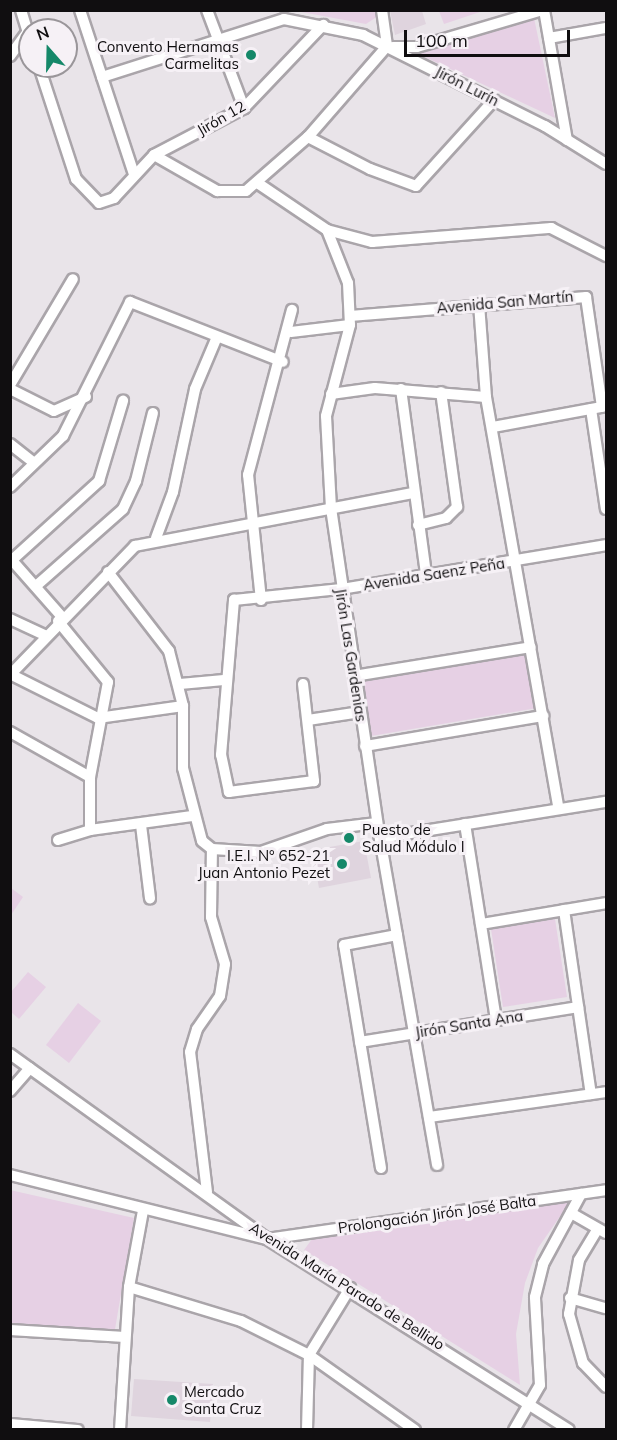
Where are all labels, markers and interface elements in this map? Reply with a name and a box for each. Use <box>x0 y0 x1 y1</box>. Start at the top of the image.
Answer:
north arrow <box>18 18 78 78</box>
scale bar <box>407 18 574 56</box>
text: N <box>33 21 52 44</box>
text: 100 m <box>415 29 468 52</box>
place label: Convento Hernamas Carmelitas <box>97 37 239 72</box>
marker: Convento Hernamas Carmelitas <box>244 48 258 62</box>
street label: Jirón Lurín <box>432 62 502 110</box>
street label: Jirón 12 <box>193 97 249 139</box>
street label: Avenida San Martín <box>436 287 574 317</box>
street label: Avenida Saenz Peña <box>362 554 506 594</box>
street label: Jirón Las Gardenias <box>332 587 370 723</box>
place label: Puesto de Salud Módulo I <box>362 820 465 855</box>
marker: Puesto de Salud Módulo I <box>340 829 358 847</box>
place label: I.E.I. N° 652-21 Juan Antonio Pezet <box>198 846 330 881</box>
marker: I.E.I. N° 652-21 Juan Antonio Pezet <box>335 857 349 871</box>
street label: Jirón Santa Ana <box>414 1007 524 1041</box>
street label: Prolongación Jirón José Balta <box>337 1191 537 1237</box>
street label: Avenida María Parado de Bellido <box>246 1218 448 1354</box>
place label: Mercado Santa Cruz <box>184 1382 261 1417</box>
marker: Mercado Santa Cruz <box>165 1393 179 1407</box>

